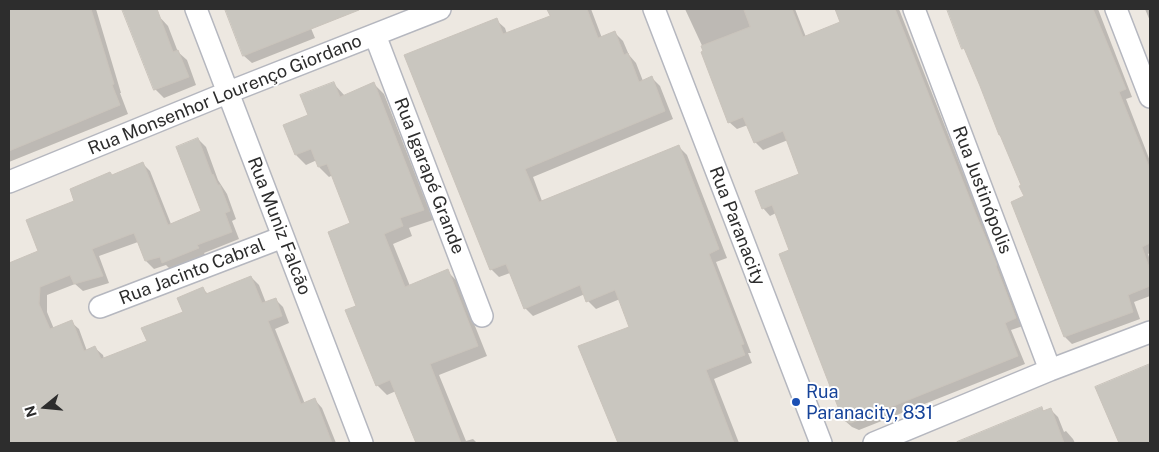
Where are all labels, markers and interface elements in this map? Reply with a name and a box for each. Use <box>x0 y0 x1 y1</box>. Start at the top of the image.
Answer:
street label: Rua Monsenhor Lourenço Giordano <box>85 30 365 160</box>
street label: Rua Igarapé Grande <box>389 95 469 257</box>
street label: Rua Justinópolis <box>948 123 1016 257</box>
street label: Rua Muniz Falcão <box>243 154 315 298</box>
street label: Rua Paranacity <box>704 163 770 289</box>
street label: Rua Jacinto Cabral <box>116 234 268 310</box>
place label: Rua Paranacity, 831 <box>806 381 933 424</box>
north arrow <box>20 382 70 432</box>
marker: Rua Paranacity, 831 <box>790 396 802 408</box>
text: N <box>21 404 40 419</box>

